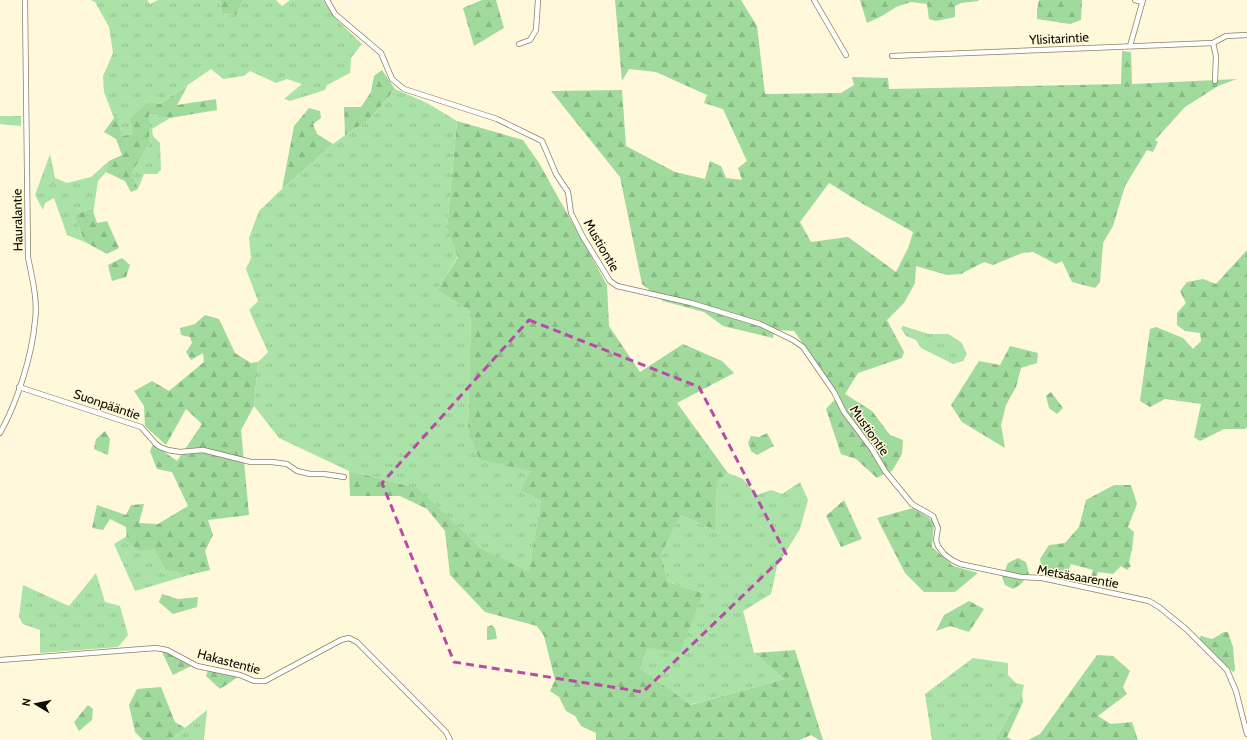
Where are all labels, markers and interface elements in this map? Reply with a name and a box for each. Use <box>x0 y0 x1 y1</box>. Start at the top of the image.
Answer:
street label: Ylisitarintie <box>1028 28 1090 48</box>
street label: Hauralantie <box>8 188 26 251</box>
street label: Mustiontie <box>581 216 624 274</box>
street label: Suonpääntie <box>72 385 143 423</box>
street label: Mustiontie <box>847 402 893 459</box>
street label: Metsäsaarentie <box>1036 561 1120 591</box>
street label: Hakastentie <box>196 645 263 677</box>
north arrow <box>16 684 56 724</box>
text: N <box>19 697 34 707</box>

